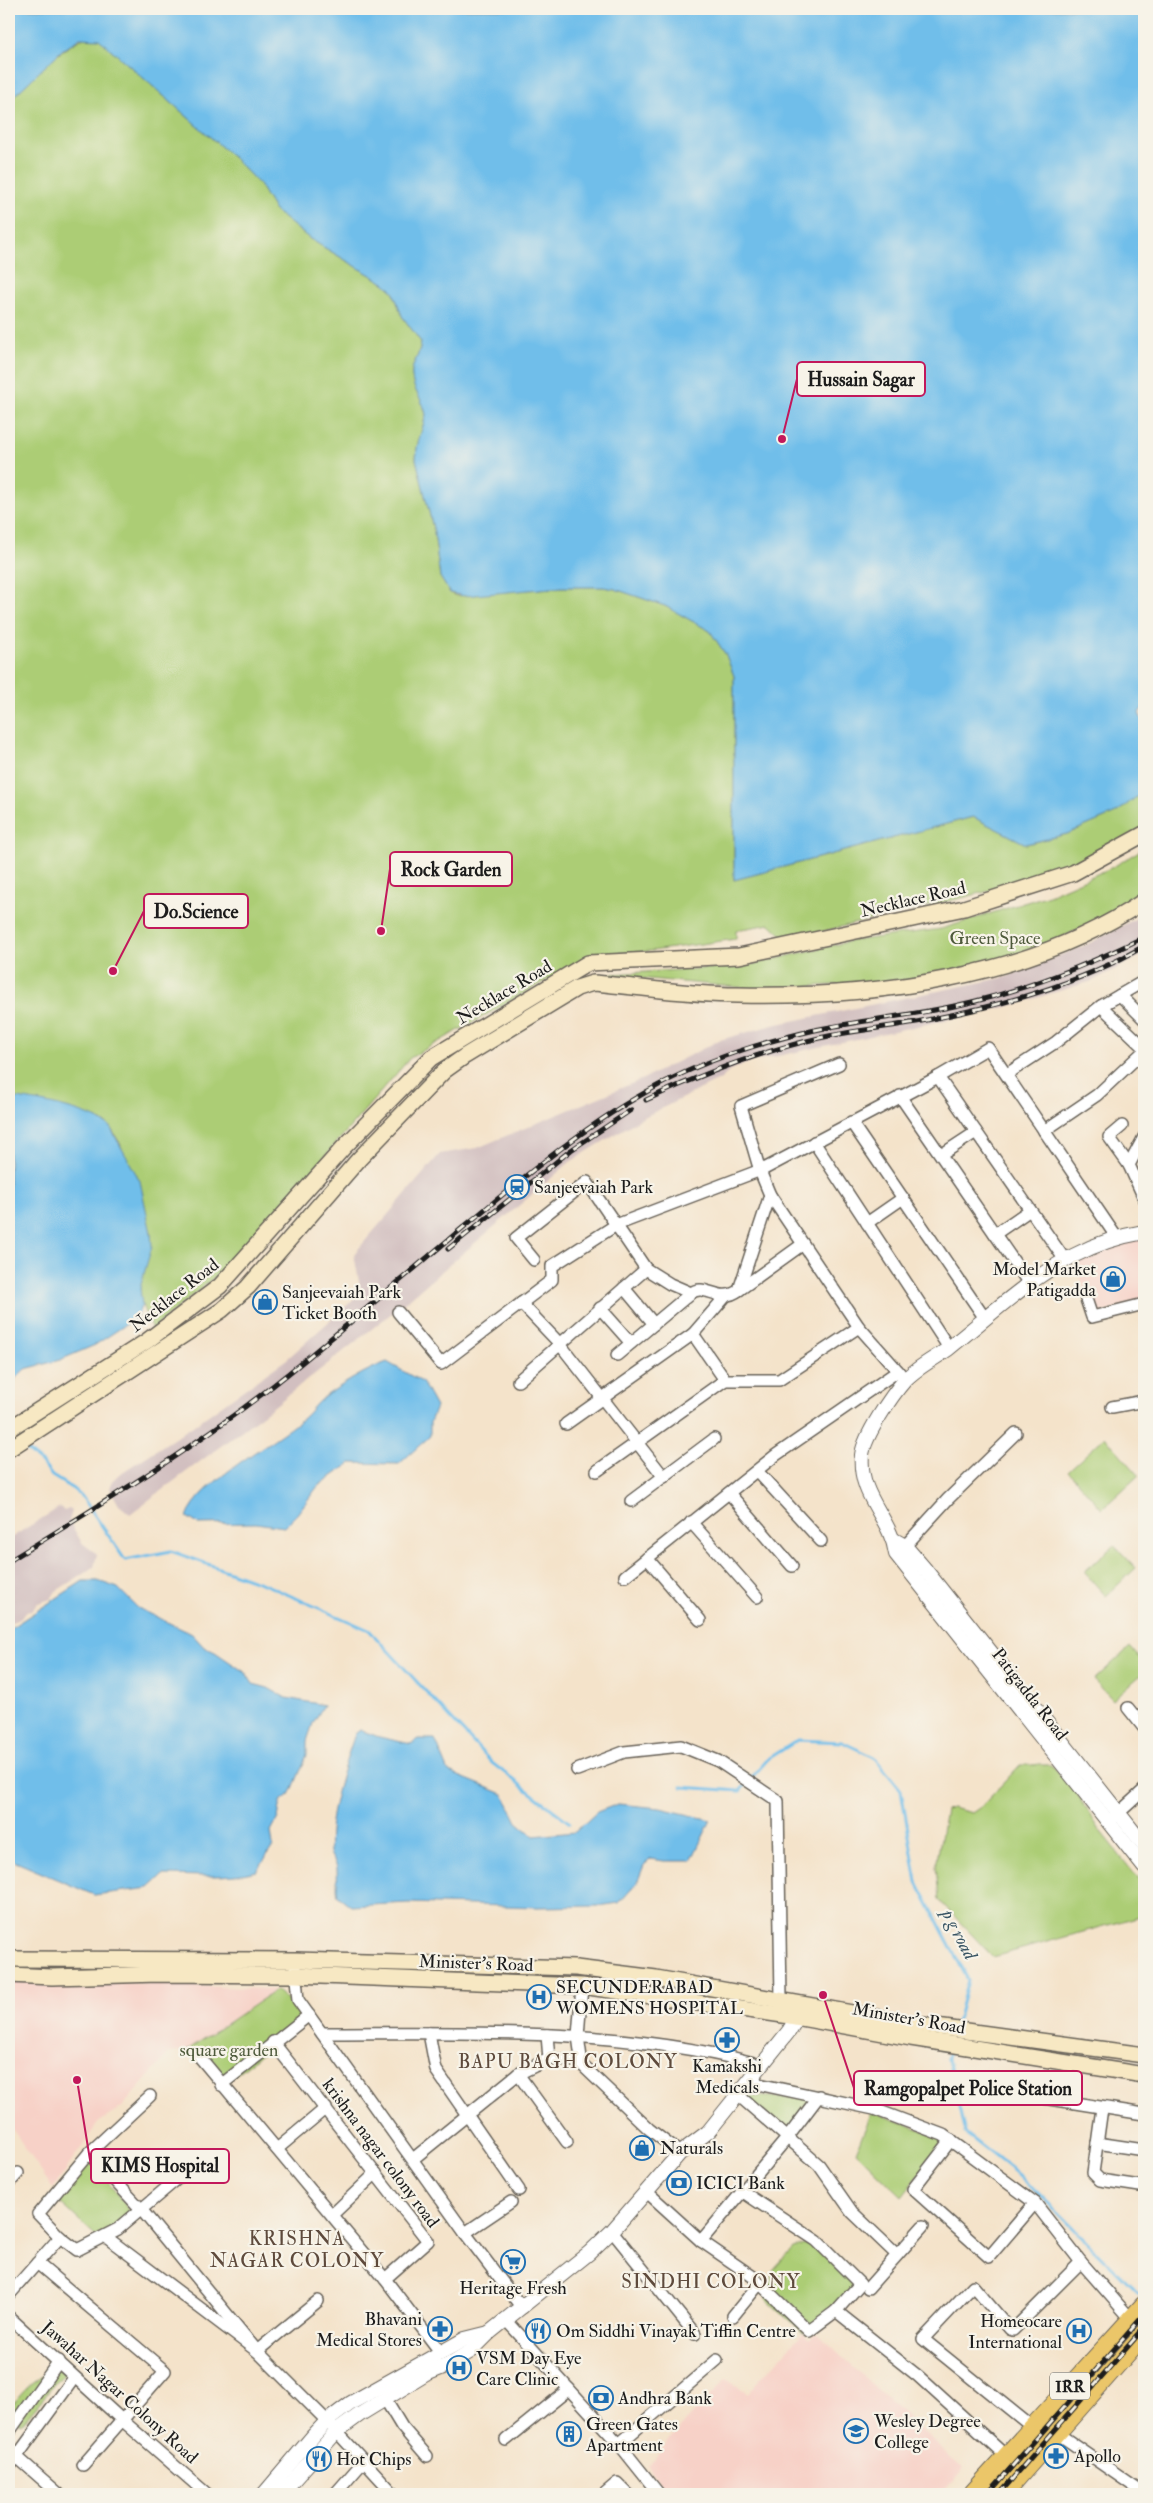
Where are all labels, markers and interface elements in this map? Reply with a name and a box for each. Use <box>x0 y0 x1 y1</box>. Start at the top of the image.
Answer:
callout: Hussain Sagar <box>797 362 925 396</box>
text: Hussain Sagar <box>807 368 916 393</box>
callout: Rock Garden <box>390 852 512 886</box>
text: Rock Garden <box>400 858 502 882</box>
street label: Necklace Road <box>858 876 968 923</box>
callout: Do.Science <box>144 894 248 928</box>
text: Do.Science <box>154 900 238 924</box>
park label: Green Space <box>949 927 1041 950</box>
street label: Necklace Road <box>452 955 556 1030</box>
station icon: Sanjeevaiah Park <box>504 1174 530 1200</box>
place label: Sanjeevaiah Park <box>534 1176 653 1199</box>
street label: Necklace Road <box>125 1253 224 1338</box>
place label: Model Market Patigadda <box>992 1258 1097 1302</box>
shop icon: Model Market Patigadda <box>1100 1266 1126 1292</box>
place label: Sanjeevaiah Park Ticket Booth <box>282 1281 401 1325</box>
shop icon: Sanjeevaiah Park Ticket Booth <box>252 1289 278 1315</box>
street label: Patigadda Road <box>986 1644 1073 1745</box>
water label: p g road <box>934 1902 983 1965</box>
street label: Minister's Road <box>418 1950 534 1977</box>
place label: SECUNDERABAD WOMENS HOSPITAL <box>555 1976 743 2020</box>
hospital icon: SECUNDERABAD WOMENS HOSPITAL <box>526 1984 552 2010</box>
street label: Minister's Road <box>851 1997 967 2040</box>
pharmacy icon: Kamakshi Medicals <box>714 2027 740 2053</box>
park label: square garden <box>180 2039 278 2062</box>
district label: BAPU BAGH COLONY <box>458 2050 678 2074</box>
place label: Kamakshi Medicals <box>692 2055 762 2099</box>
callout: Ramgopalpet Police Station <box>854 2071 1082 2105</box>
street label: krishna nagar colony road <box>317 2074 444 2233</box>
text: Ramgopalpet Police Station <box>864 2077 1072 2102</box>
shop icon: Naturals <box>629 2135 655 2161</box>
place label: Naturals <box>660 2137 723 2160</box>
callout: KIMS Hospital <box>91 2149 229 2183</box>
text: KIMS Hospital <box>101 2154 219 2179</box>
bank icon: ICICI Bank <box>666 2170 692 2196</box>
place label: ICICI Bank <box>696 2172 785 2195</box>
district label: KRISHNA NAGAR COLONY <box>210 2227 384 2273</box>
supermarket icon: Heritage Fresh <box>500 2249 526 2275</box>
district label: SINDHI COLONY <box>621 2270 801 2294</box>
place label: Heritage Fresh <box>459 2277 567 2300</box>
place label: Bhavani Medical Stores <box>316 2308 422 2352</box>
place label: Homeocare International <box>968 2310 1062 2354</box>
street label: Jawahar Nagar Colony Road <box>36 2315 203 2469</box>
pharmacy icon: Bhavani Medical Stores <box>427 2316 453 2342</box>
restaurant icon: Om Siddhi Vinayak Tiffin Centre <box>525 2318 551 2344</box>
hospital icon: Homeocare International <box>1066 2318 1092 2344</box>
place label: Om Siddhi Vinayak Tiffin Centre <box>556 2320 796 2343</box>
place label: VSM Day Eye Care Clinic <box>476 2347 582 2391</box>
hospital icon: VSM Day Eye Care Clinic <box>446 2355 472 2381</box>
road number: IRR <box>1050 2372 1090 2400</box>
bank icon: Andhra Bank <box>588 2385 614 2411</box>
place label: Andhra Bank <box>617 2387 712 2410</box>
place label: Wesley Degree College <box>873 2410 981 2454</box>
place label: Green Gates Apartment <box>585 2413 678 2457</box>
school or university icon: Wesley Degree College <box>843 2418 869 2444</box>
building icon: Green Gates Apartment <box>556 2421 582 2447</box>
pharmacy icon: Apollo <box>1043 2443 1069 2469</box>
place label: Apollo <box>1073 2445 1121 2468</box>
restaurant icon: Hot Chips <box>306 2446 332 2472</box>
place label: Hot Chips <box>336 2448 411 2471</box>

